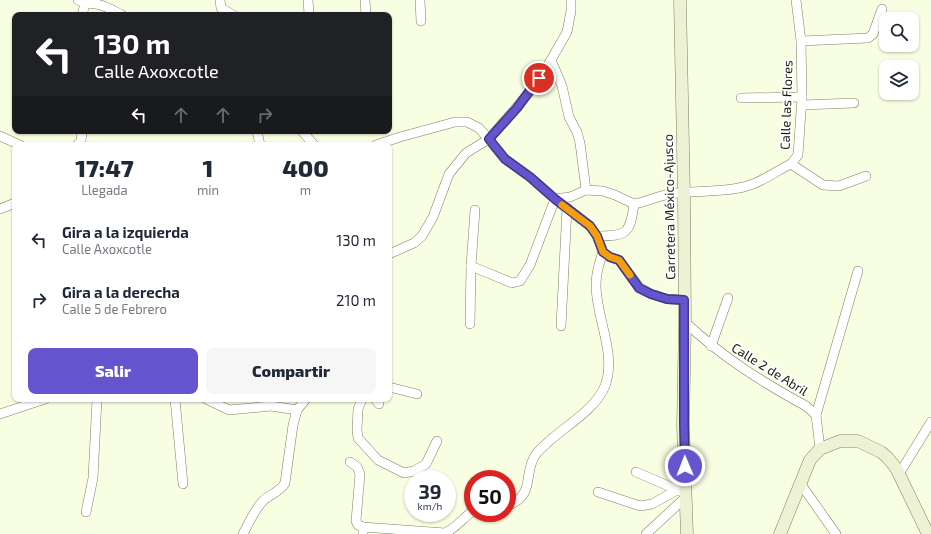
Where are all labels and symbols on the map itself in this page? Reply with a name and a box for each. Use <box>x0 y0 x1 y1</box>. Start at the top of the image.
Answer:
street label: Calle las Flores <box>776 60 796 150</box>
pin <box>522 61 556 95</box>
street label: Carretera México-Ajusco <box>660 134 678 280</box>
street label: Calle 2 de Abril <box>729 339 811 399</box>
position arrow <box>664 445 706 487</box>
speed limit sign: 50 <box>464 470 516 522</box>

